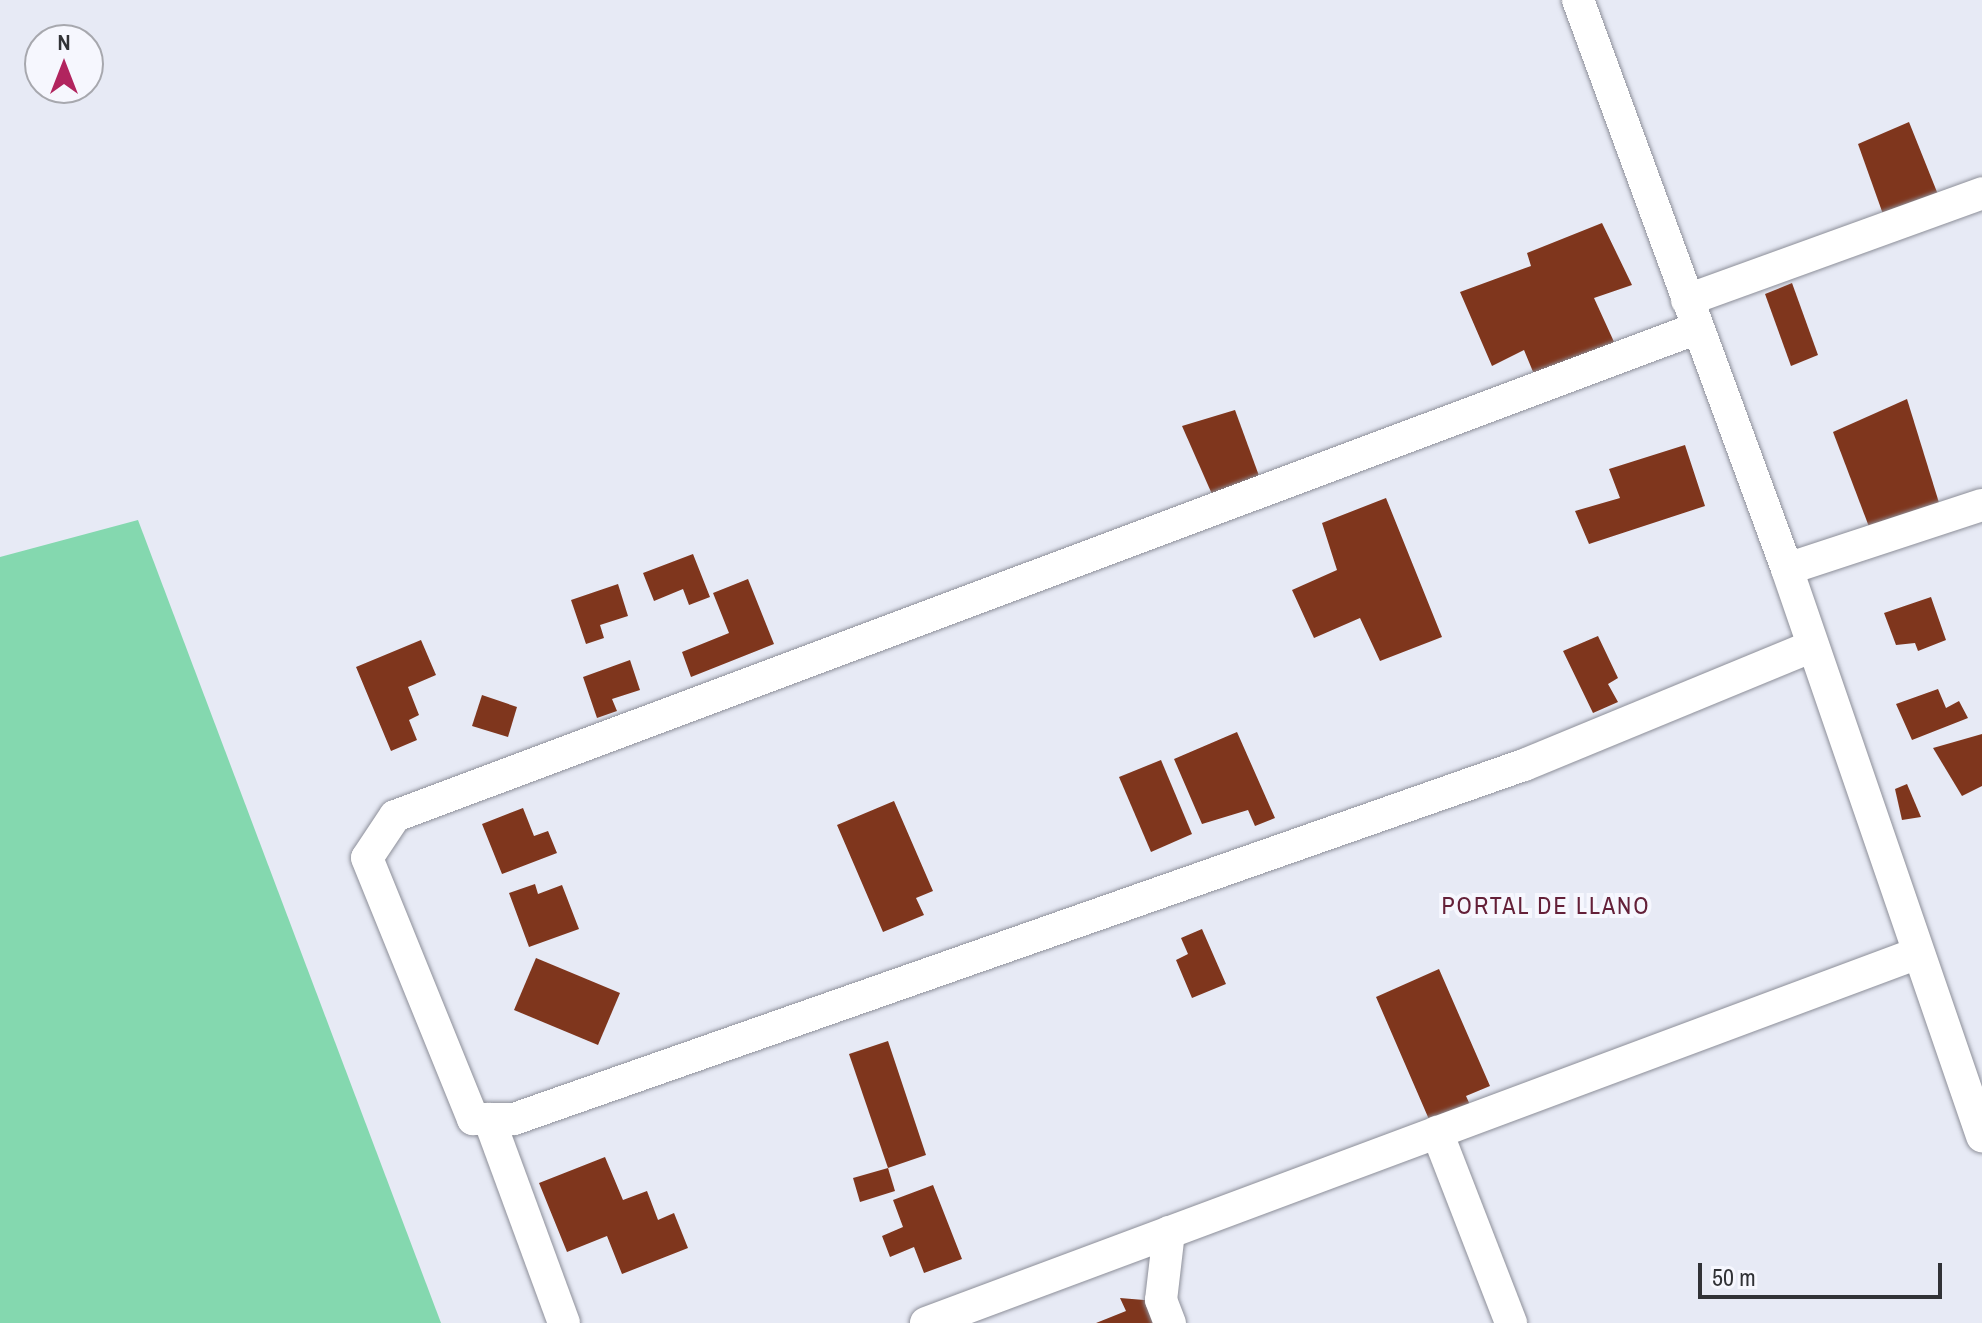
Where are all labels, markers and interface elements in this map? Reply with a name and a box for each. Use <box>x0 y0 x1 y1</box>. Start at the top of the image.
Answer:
north arrow <box>24 24 104 104</box>
text: N <box>57 27 71 57</box>
district label: PORTAL DE LLANO <box>1441 892 1651 920</box>
scale bar <box>1702 1247 1946 1297</box>
text: 50 m <box>1712 1261 1756 1293</box>

